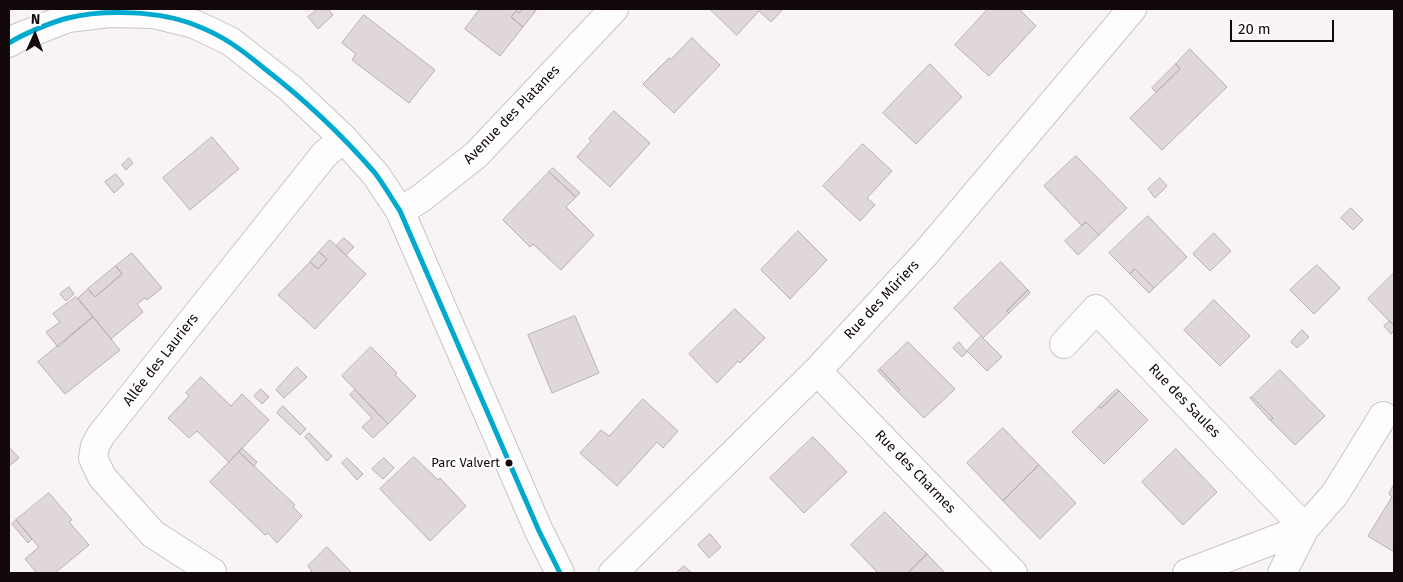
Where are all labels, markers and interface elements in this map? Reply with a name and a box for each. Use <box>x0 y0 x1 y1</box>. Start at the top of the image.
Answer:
north arrow <box>10 10 60 60</box>
scale bar <box>1233 10 1337 42</box>
text: N <box>31 11 40 28</box>
text: 20 m <box>1238 20 1271 38</box>
street label: Avenue des Platanes <box>460 62 564 168</box>
street label: Rue des Mûriers <box>841 257 923 343</box>
street label: Allée des Lauriers <box>120 310 202 410</box>
street label: Rue des Saules <box>1145 361 1223 441</box>
street label: Rue des Charmes <box>871 427 959 517</box>
place label: Parc Valvert <box>431 455 500 471</box>
marker: Parc Valvert <box>504 458 514 468</box>

